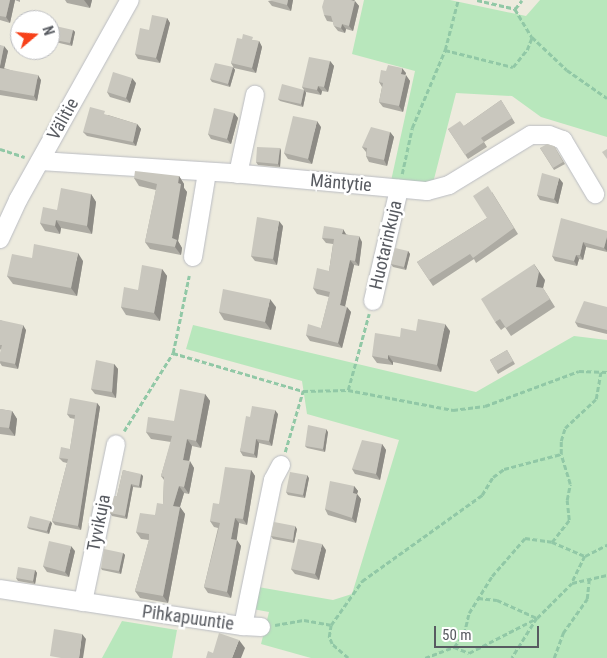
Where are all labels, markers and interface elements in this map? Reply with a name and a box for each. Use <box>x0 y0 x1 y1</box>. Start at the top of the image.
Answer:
north arrow <box>10 10 60 60</box>
text: N <box>39 24 57 37</box>
street label: Välitie <box>43 94 83 144</box>
street label: Mäntytie <box>309 170 373 196</box>
street label: Huotarinkuja <box>365 198 407 292</box>
street label: Tyvikuja <box>83 493 115 553</box>
street label: Pihkapuuntie <box>141 601 235 635</box>
scale bar <box>437 616 542 648</box>
text: 50 m <box>442 626 472 644</box>

